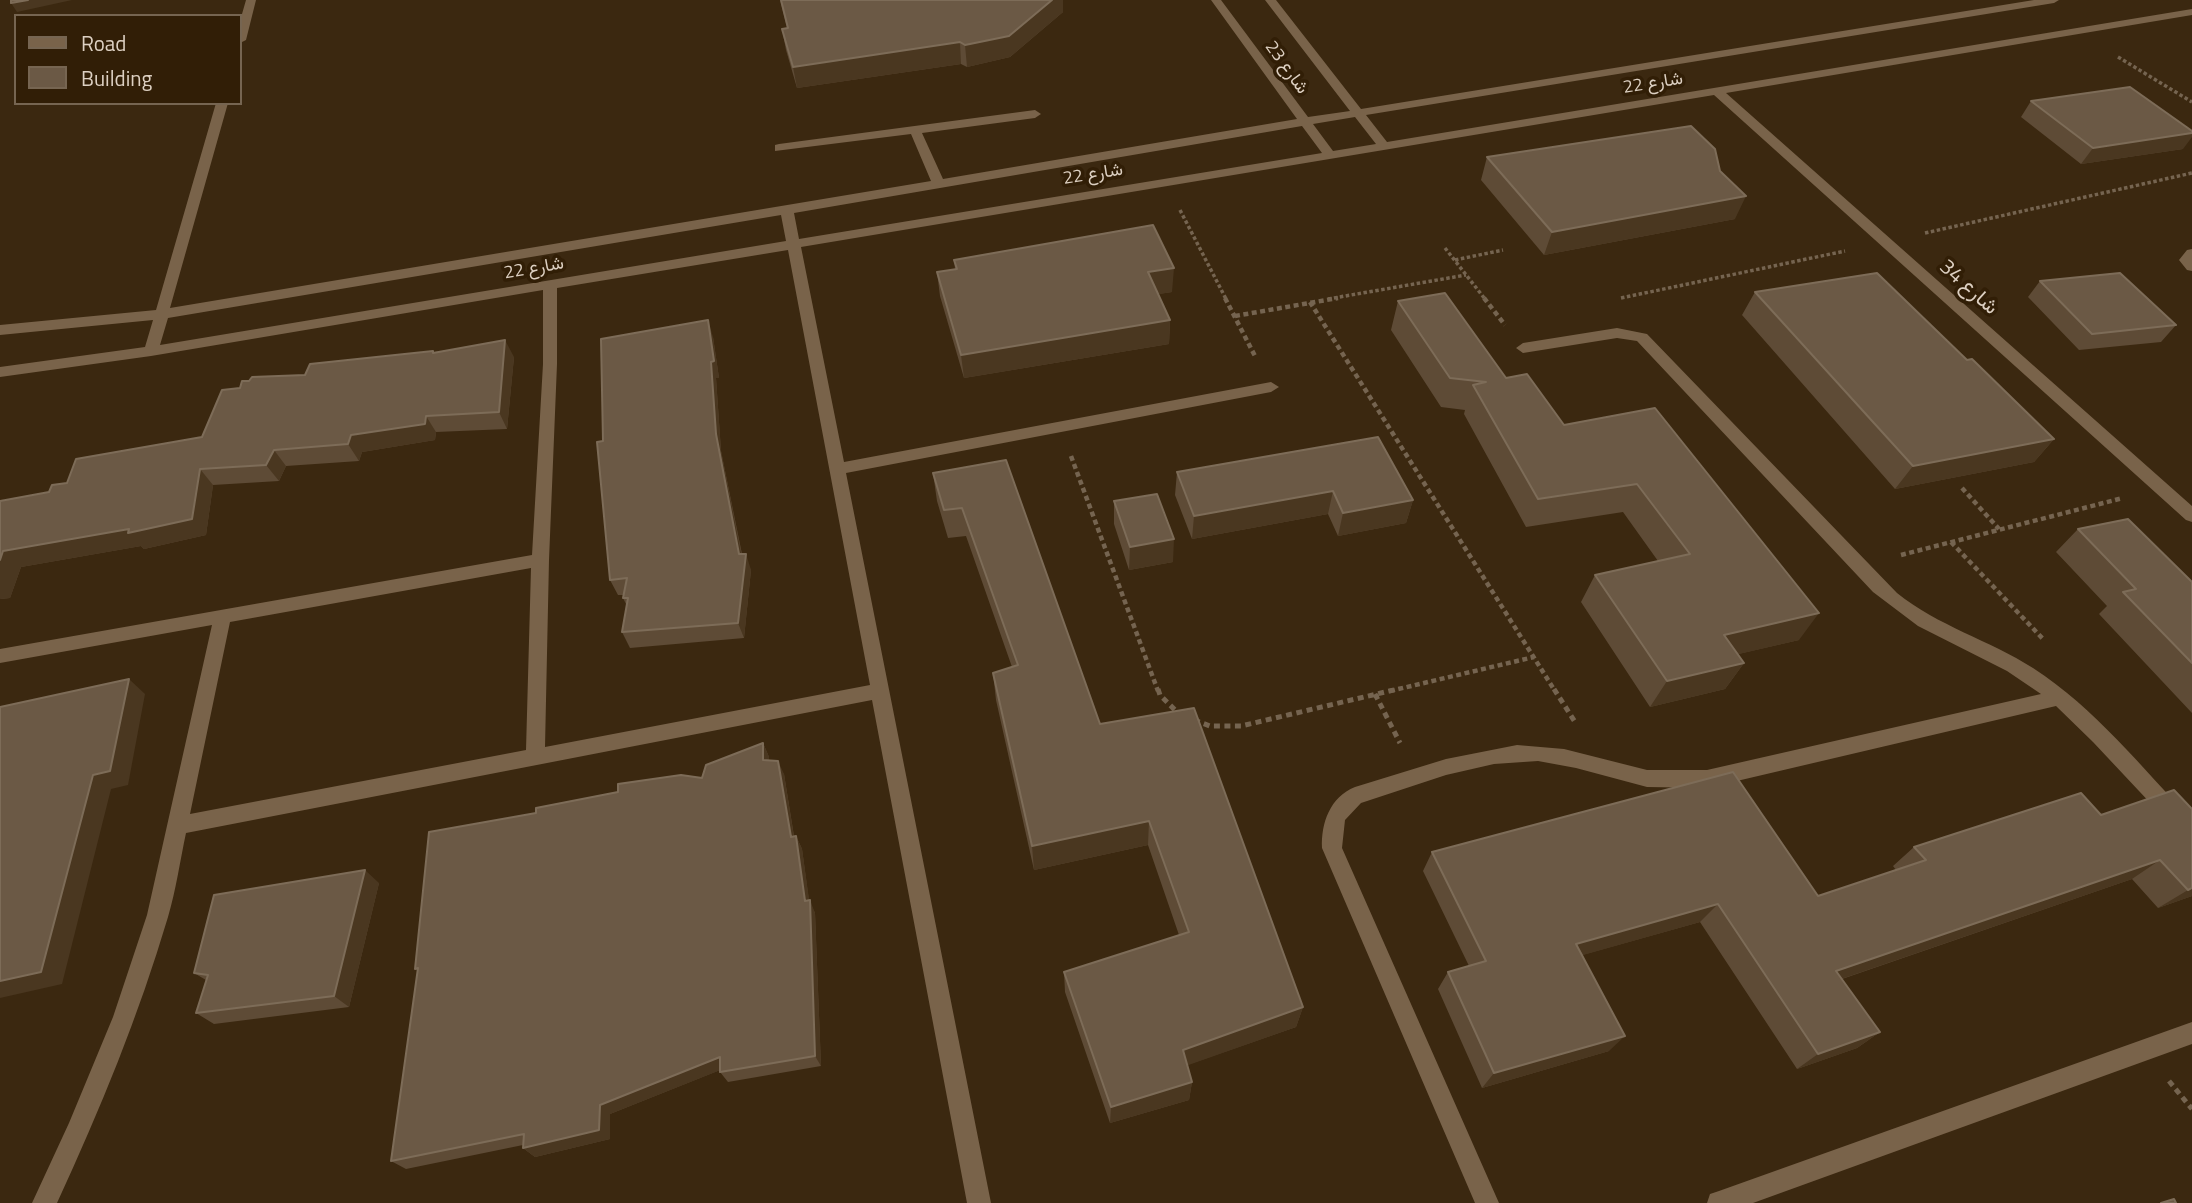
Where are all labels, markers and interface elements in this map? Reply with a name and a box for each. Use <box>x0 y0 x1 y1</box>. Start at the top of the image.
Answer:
legend <box>14 14 242 105</box>
text: Road <box>81 27 126 59</box>
street label: شارع 23 <box>1260 37 1312 99</box>
text: Building <box>81 62 152 94</box>
street label: شارع 22 <box>1622 69 1684 99</box>
street label: شارع 22 <box>1062 160 1124 190</box>
street label: شارع 22 <box>502 253 566 285</box>
street label: شارع 34 <box>1933 255 2003 321</box>

